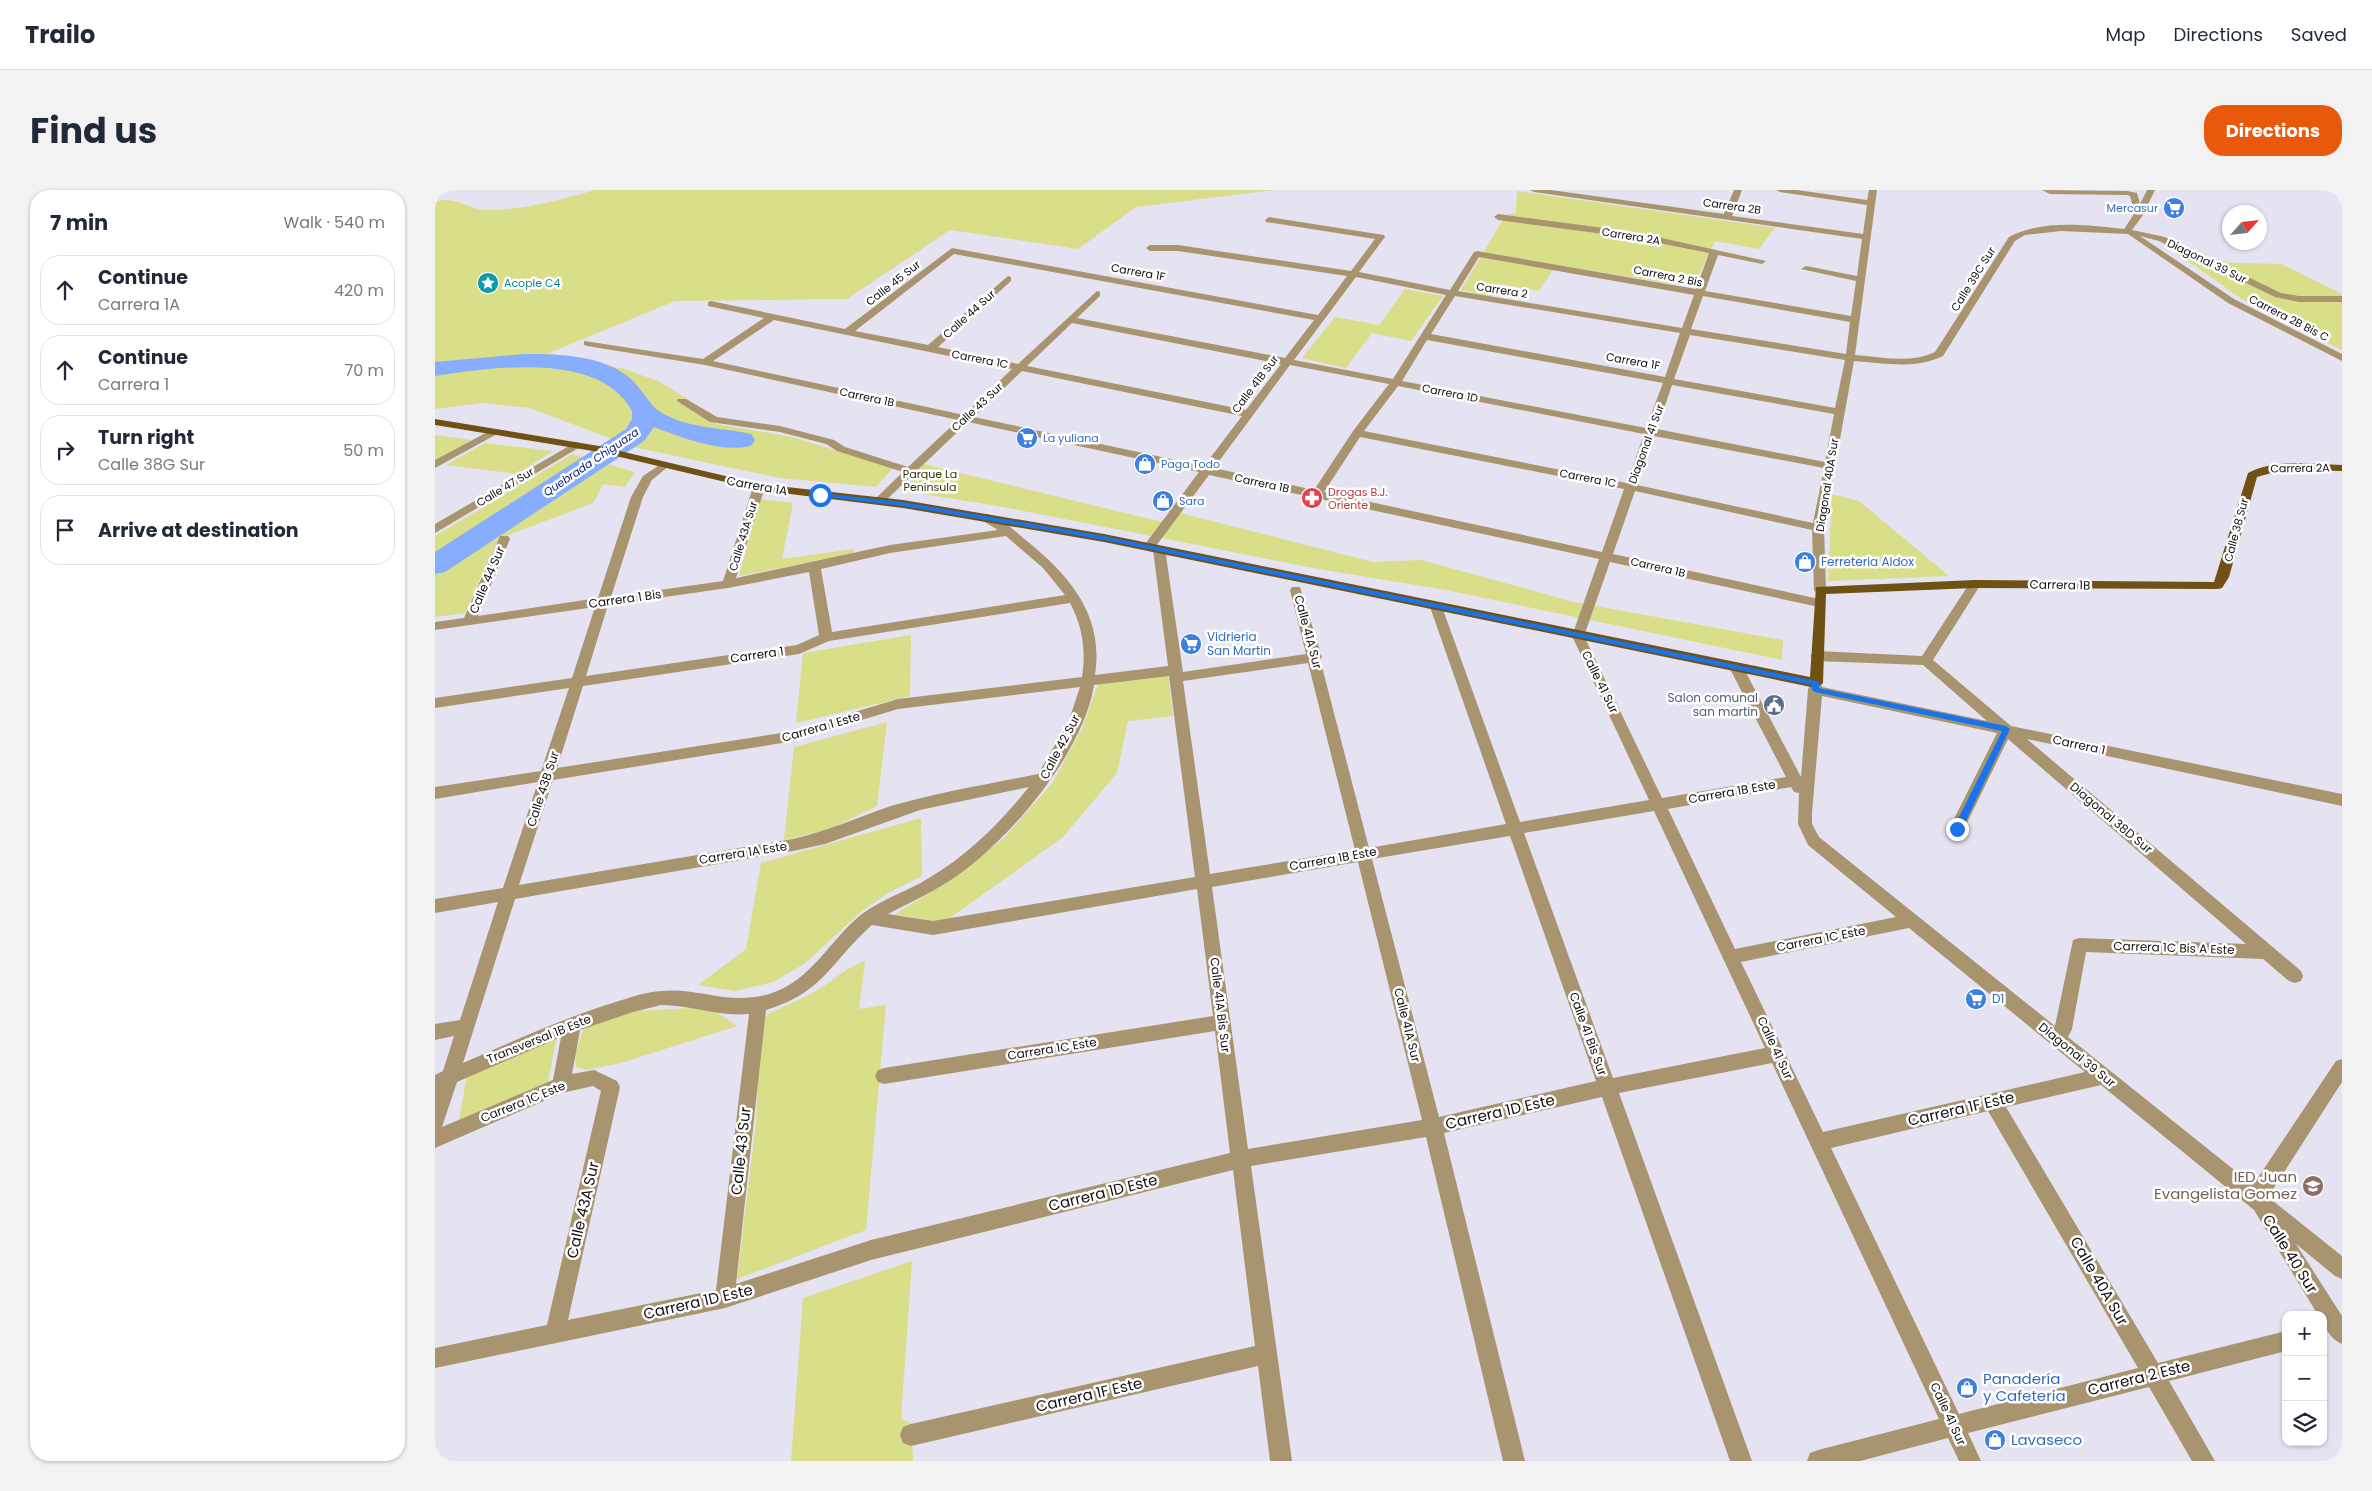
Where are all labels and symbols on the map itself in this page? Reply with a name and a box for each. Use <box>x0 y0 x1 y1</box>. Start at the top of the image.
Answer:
street label: Carrera 2B <box>1702 194 1762 218</box>
supermarket icon: Mercasur <box>2162 196 2186 220</box>
place label: Mercasur <box>2107 200 2158 216</box>
north arrow <box>2222 205 2267 250</box>
street label: Carrera 2A <box>1601 223 1662 249</box>
street label: Diagonal 39 Sur <box>2165 235 2249 287</box>
street label: Calle 39C Sur <box>1947 244 1999 314</box>
street label: Calle 45 Sur <box>862 257 924 309</box>
street label: Carrera 1F <box>1110 259 1167 285</box>
street label: Carrera 2 Bis <box>1632 261 1704 291</box>
place icon: Acople C4 <box>476 271 500 295</box>
place label: Acople C4 <box>504 275 561 291</box>
street label: Carrera 2 <box>1475 278 1529 302</box>
street label: Calle 44 Sur <box>939 286 999 342</box>
street label: Carrera 2B Bis C <box>2246 291 2332 345</box>
street label: Carrera 1C <box>950 346 1010 372</box>
street label: Carrera 1F <box>1605 348 1662 374</box>
street label: Calle 41B Sur <box>1228 352 1282 416</box>
street label: Calle 43 Sur <box>948 379 1006 435</box>
street label: Carrera 1D <box>1421 380 1480 406</box>
street label: Carrera 1B <box>838 383 896 411</box>
street label: Diagonal 41 Sur <box>1624 402 1668 486</box>
water label: Quebrada Chiguaza <box>540 424 642 500</box>
supermarket icon: La yuliana <box>1015 426 1039 450</box>
place label: La yuliana <box>1043 430 1099 446</box>
street label: Diagonal 40A Sur <box>1812 437 1842 533</box>
shop icon: Paga Todo <box>1133 452 1157 476</box>
place label: Paga Todo <box>1161 456 1220 472</box>
street label: Carrera 2A <box>2270 459 2330 477</box>
street label: Calle 47 Sur <box>473 464 537 510</box>
street label: Carrera 1C <box>1558 465 1618 491</box>
park label: Parque La Península <box>903 466 957 495</box>
street label: Carrera 1B <box>1233 469 1291 497</box>
street label: Carrera 1A <box>725 472 789 499</box>
route start <box>809 484 832 507</box>
place label: Drogas B.J. Oriente <box>1328 484 1388 513</box>
pharmacy icon: Drogas B.J. Oriente <box>1300 486 1324 510</box>
shop icon: Sara <box>1151 489 1175 513</box>
place label: Sara <box>1179 493 1204 509</box>
street label: Calle 38 Sur <box>2220 497 2252 563</box>
street label: Calle 43A Sur <box>725 499 761 573</box>
street label: Calle 44 Sur <box>465 543 509 616</box>
shop icon: Ferreteria Aldox <box>1793 550 1817 574</box>
street label: Carrera 1B <box>1629 553 1687 581</box>
place label: Ferreteria Aldox <box>1821 553 1914 570</box>
street label: Carrera 1B <box>2029 575 2091 594</box>
street label: Carrera 1 Bis <box>588 585 662 612</box>
street label: Calle 41A Sur <box>1290 593 1327 671</box>
place label: Vidrieria San Martin <box>1207 628 1271 659</box>
supermarket icon: Vidrieria San Martin <box>1179 632 1203 656</box>
street label: Carrera 1 <box>729 642 785 667</box>
street label: Calle 41 Sur <box>1578 648 1623 716</box>
place label: Salon comunal san martin <box>1668 689 1758 720</box>
public building icon: Salon comunal san martin <box>1762 693 1786 717</box>
street label: Carrera 1 Este <box>780 707 862 746</box>
street label: Calle 42 Sur <box>1035 711 1084 782</box>
street label: Carrera 1 <box>2051 731 2107 758</box>
street label: Calle 43B Sur <box>522 748 563 829</box>
street label: Carrera 1B Este <box>1687 775 1777 808</box>
street label: Diagonal 38D Sur <box>2066 778 2157 858</box>
route end <box>1946 818 1969 841</box>
street label: Carrera 1A Este <box>698 837 788 868</box>
street label: Carrera 1B Este <box>1288 842 1378 875</box>
street label: Carrera 1C Este <box>1775 922 1867 955</box>
street label: Carrera 1C Bis A Este <box>2113 937 2235 958</box>
street label: Calle 41A Bis Sur <box>1206 956 1235 1054</box>
street label: Calle 41A Sur <box>1390 986 1425 1064</box>
supermarket icon: D1 <box>1964 987 1988 1011</box>
street label: Calle 41 Bis Sur <box>1566 990 1612 1078</box>
place label: D1 <box>1992 990 2004 1007</box>
street label: Transversal 1B Este <box>484 1010 593 1067</box>
street label: Calle 41 Sur <box>1753 1014 1798 1083</box>
street label: Diagonal 39 Sur <box>2035 1018 2120 1091</box>
street label: Carrera 1C Este <box>1006 1033 1098 1064</box>
street label: Carrera 1C Este <box>478 1077 568 1126</box>
street label: Carrera 1F Este <box>1906 1086 2016 1131</box>
street label: Carrera 1D Este <box>1443 1089 1557 1134</box>
street label: Calle 43 Sur <box>725 1105 756 1196</box>
street label: Calle 43A Sur <box>561 1159 604 1260</box>
place label: IED Juan Evangelista Gomez <box>2154 1166 2297 1204</box>
street label: Carrera 1D Este <box>1046 1169 1160 1216</box>
school or university icon: IED Juan Evangelista Gomez <box>2301 1174 2325 1198</box>
street label: Calle 40 Sur <box>2258 1210 2323 1297</box>
street label: Calle 40A Sur <box>2065 1232 2134 1329</box>
street label: Carrera 1D Este <box>641 1279 755 1324</box>
street label: Carrera 2 Este <box>2085 1355 2192 1400</box>
place label: Panadería y Cafeteria <box>1983 1368 2066 1406</box>
street label: Carrera 1F Este <box>1034 1372 1144 1417</box>
shop icon: Panadería y Cafeteria <box>1955 1376 1979 1400</box>
street label: Calle 41 Sur <box>1926 1380 1971 1449</box>
shop icon: Lavaseco <box>1983 1428 2007 1452</box>
place label: Lavaseco <box>2011 1429 2082 1450</box>

